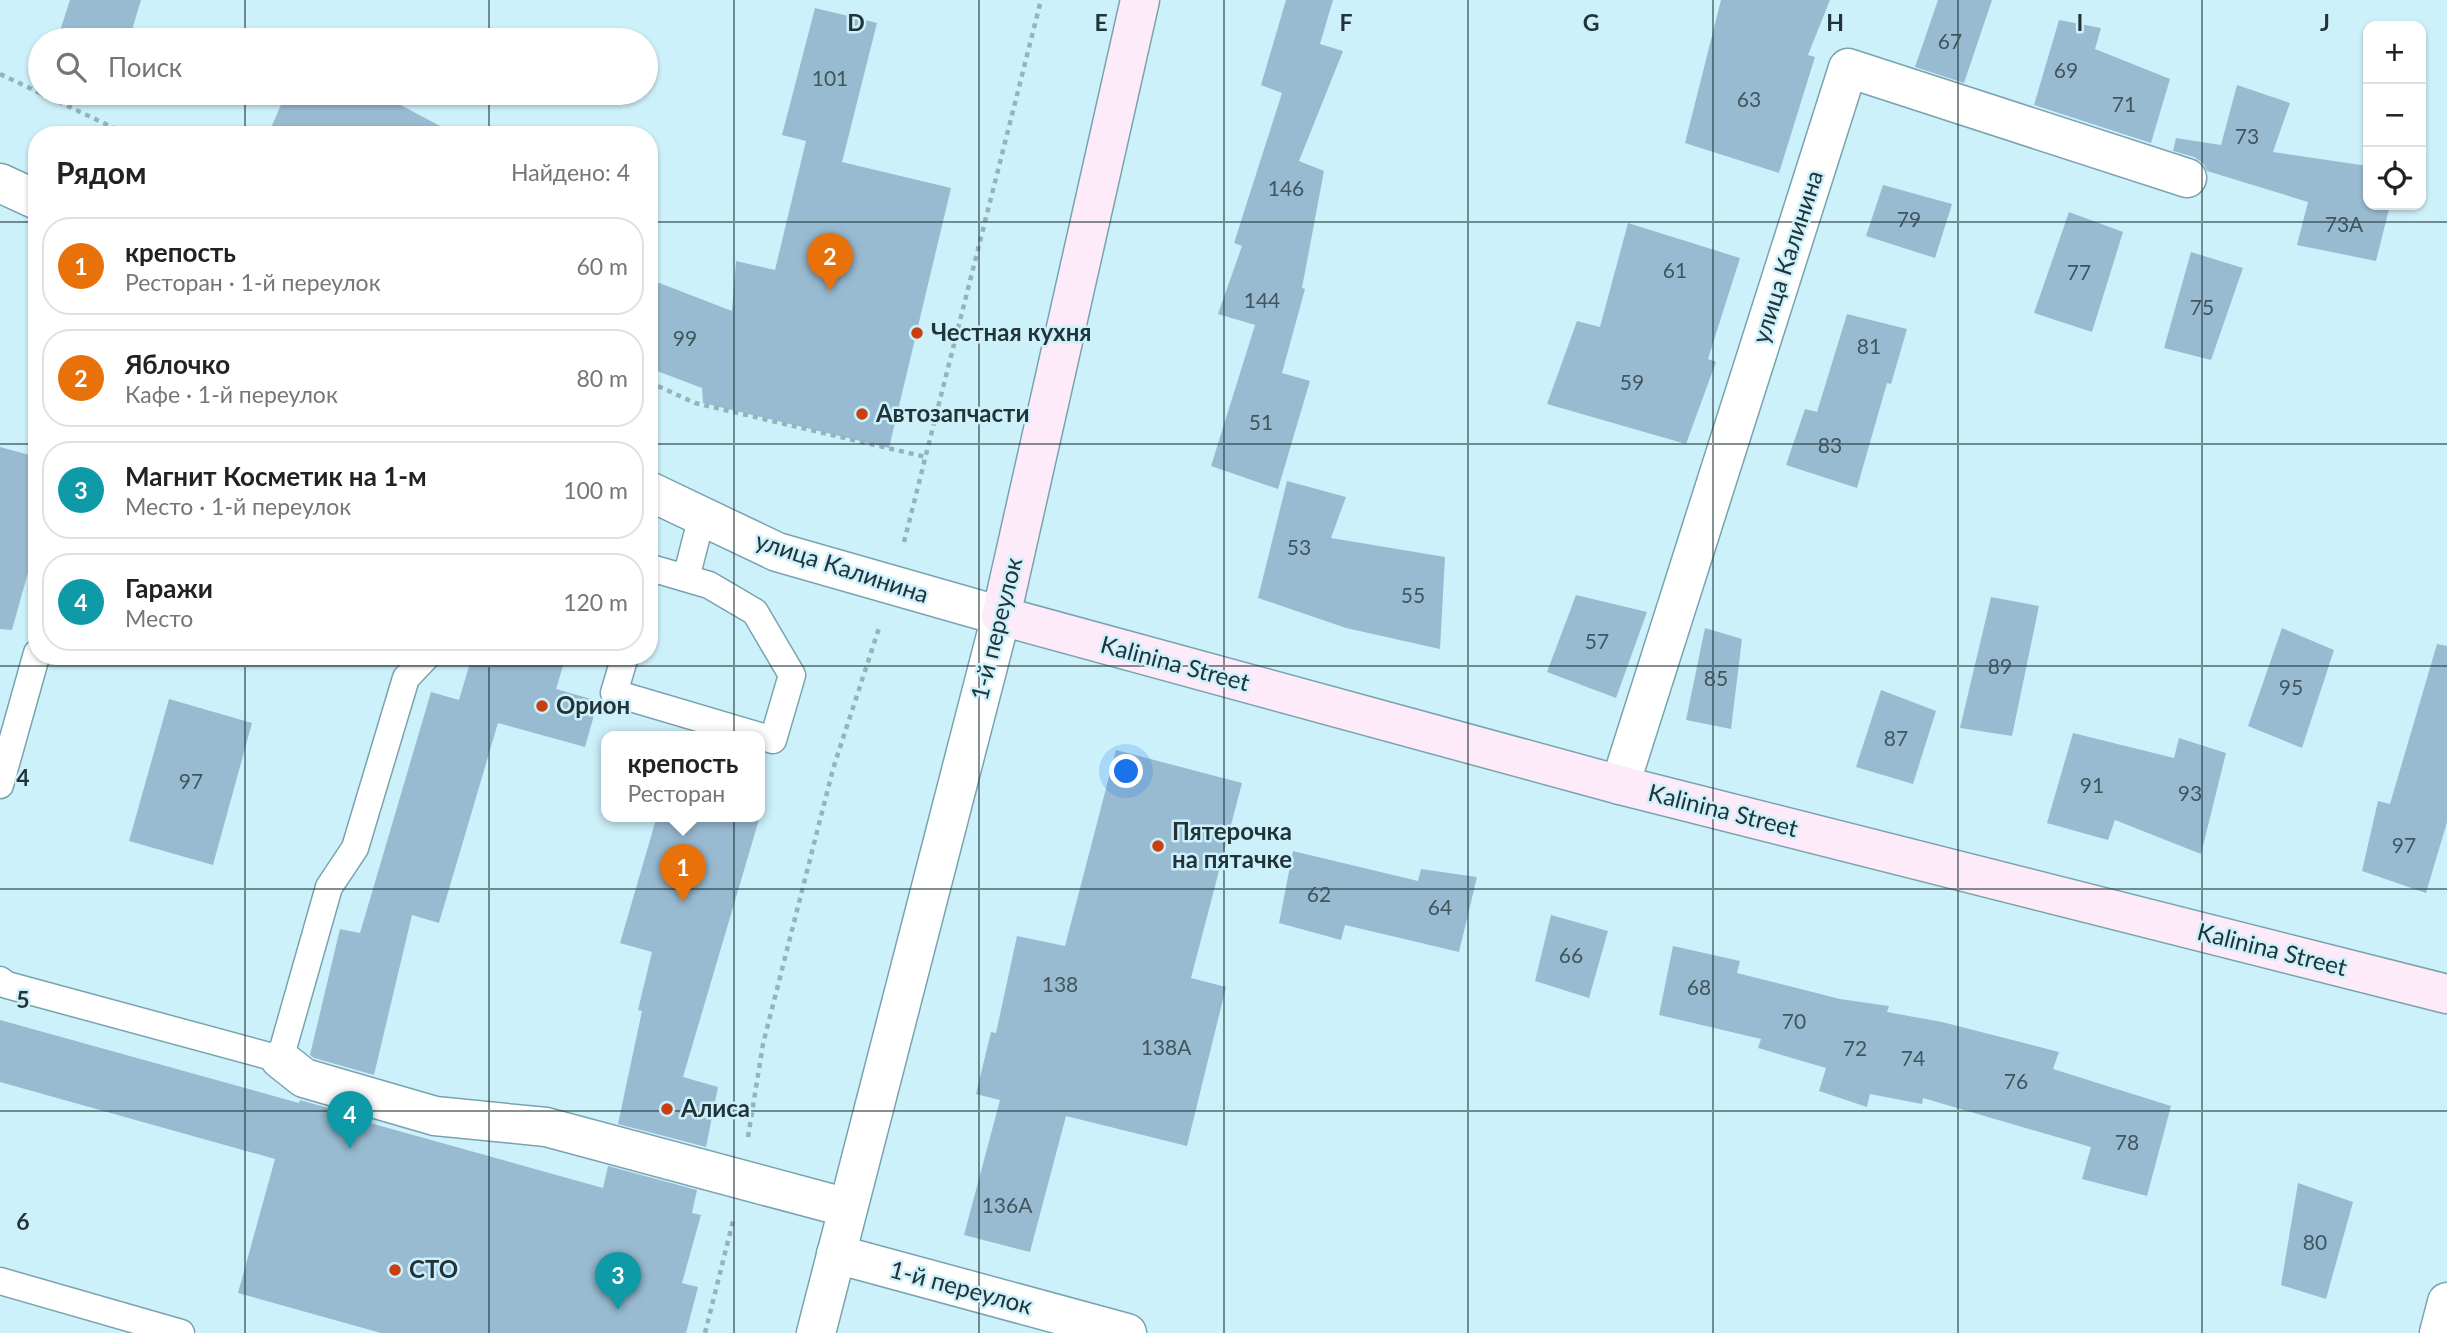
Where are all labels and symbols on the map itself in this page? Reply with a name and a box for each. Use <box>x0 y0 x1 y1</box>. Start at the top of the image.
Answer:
text: D <box>847 8 865 36</box>
text: E <box>1094 8 1108 36</box>
text: F <box>1339 8 1353 36</box>
text: G <box>1583 8 1599 36</box>
text: H <box>1826 8 1844 36</box>
text: I <box>2077 8 2083 36</box>
text: J <box>2320 8 2330 36</box>
house number: 67 <box>1938 28 1962 53</box>
house number: 69 <box>2054 57 2078 82</box>
house number: 101 <box>812 65 848 90</box>
house number: 63 <box>1737 86 1761 111</box>
house number: 71 <box>2112 91 2136 116</box>
house number: 73 <box>2235 123 2259 148</box>
street label: улица Калинина <box>1745 166 1828 347</box>
house number: 146 <box>1268 175 1304 200</box>
house number: 79 <box>1897 206 1921 231</box>
house number: 73А <box>2325 211 2364 236</box>
pin: 2 <box>807 233 853 291</box>
house number: 61 <box>1663 257 1687 282</box>
house number: 77 <box>2067 259 2091 284</box>
house number: 144 <box>1244 287 1280 312</box>
house number: 75 <box>2190 294 2214 319</box>
place label: Честная кухня <box>931 317 1091 346</box>
house number: 99 <box>673 325 697 350</box>
marker: Честная кухня <box>909 325 925 341</box>
house number: 81 <box>1857 333 1881 358</box>
house number: 59 <box>1620 369 1644 394</box>
place label: Автозапчасти <box>875 398 1029 427</box>
marker: Автозапчасти <box>854 406 870 422</box>
house number: 51 <box>1249 409 1273 434</box>
house number: 83 <box>1818 432 1842 457</box>
street label: улица Калинина <box>752 525 933 608</box>
house number: 53 <box>1287 534 1311 559</box>
street label: 1-й переулок <box>964 554 1027 703</box>
house number: 55 <box>1401 582 1425 607</box>
house number: 57 <box>1585 628 1609 653</box>
street label: Kalinina Street <box>1098 629 1253 696</box>
house number: 89 <box>1988 653 2012 678</box>
house number: 85 <box>1704 665 1728 690</box>
house number: 95 <box>2279 674 2303 699</box>
place label: Орион <box>556 690 630 719</box>
marker: Орион <box>534 698 550 714</box>
house number: 87 <box>1884 725 1908 750</box>
your location <box>1109 754 1143 788</box>
text: 4 <box>16 763 30 791</box>
house number: 97 <box>179 768 203 793</box>
house number: 91 <box>2080 772 2104 797</box>
street label: Kalinina Street <box>1646 777 1801 842</box>
house number: 93 <box>2178 780 2202 805</box>
place label: Пятерочка на пятачке <box>1172 816 1292 873</box>
house number: 97 <box>2392 832 2416 857</box>
marker: Пятерочка на пятачке <box>1150 838 1166 854</box>
pin: 1 <box>660 844 706 902</box>
house number: 62 <box>1307 881 1331 906</box>
house number: 64 <box>1428 894 1452 919</box>
street label: Kalinina Street <box>2195 916 2350 981</box>
house number: 66 <box>1559 942 1583 967</box>
house number: 138 <box>1042 971 1078 996</box>
house number: 68 <box>1687 974 1711 999</box>
text: 5 <box>16 985 30 1013</box>
house number: 70 <box>1782 1008 1806 1033</box>
house number: 138А <box>1141 1034 1192 1059</box>
house number: 72 <box>1843 1035 1867 1060</box>
house number: 74 <box>1901 1045 1925 1070</box>
house number: 76 <box>2004 1068 2028 1093</box>
pin: 4 <box>327 1091 373 1149</box>
place label: Алиса <box>680 1093 750 1122</box>
marker: Алиса <box>659 1101 675 1117</box>
house number: 78 <box>2115 1129 2139 1154</box>
house number: 136А <box>982 1192 1033 1217</box>
text: 6 <box>16 1207 30 1235</box>
house number: 80 <box>2303 1229 2327 1254</box>
pin: 3 <box>595 1252 641 1310</box>
place label: СТО <box>409 1254 458 1283</box>
street label: 1-й переулок <box>887 1254 1036 1320</box>
marker: СТО <box>387 1262 403 1278</box>

